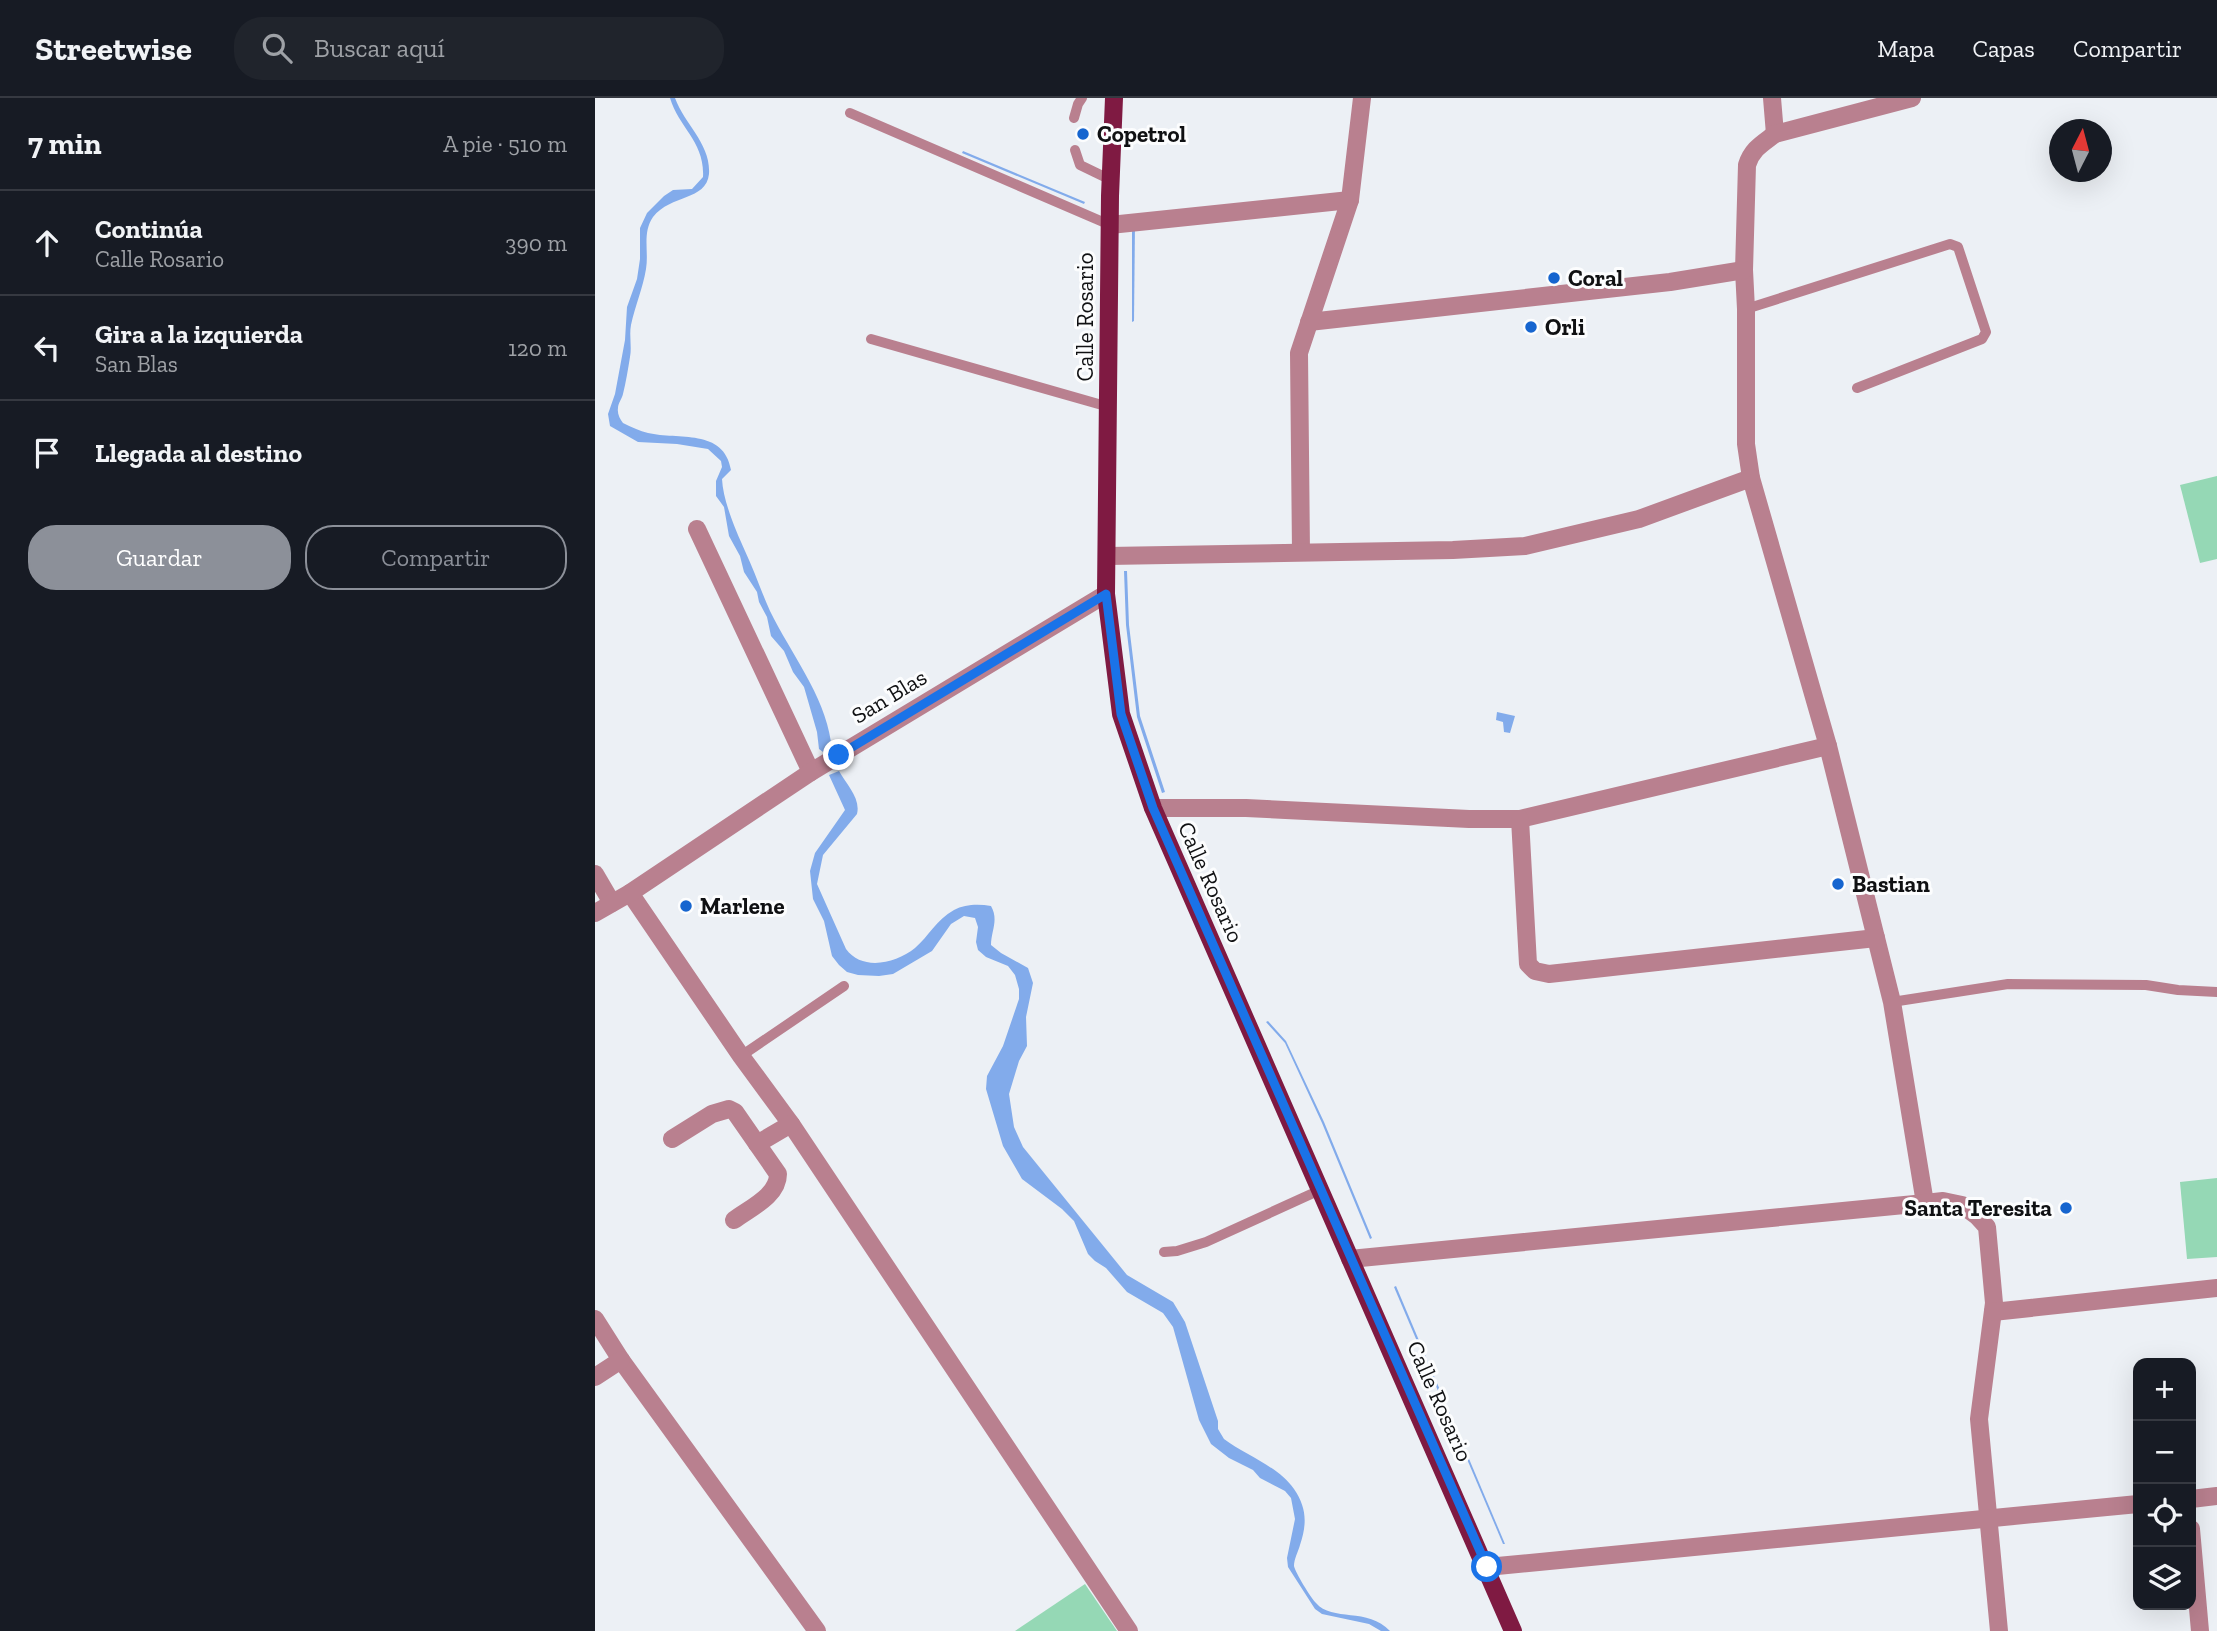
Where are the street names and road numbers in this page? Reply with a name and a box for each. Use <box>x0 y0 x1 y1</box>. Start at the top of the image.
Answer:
street label: Calle Rosario <box>1071 252 1099 382</box>
street label: San Blas <box>846 663 932 729</box>
street label: Calle Rosario <box>1172 817 1250 947</box>
street label: Calle Rosario <box>1401 1336 1479 1466</box>

